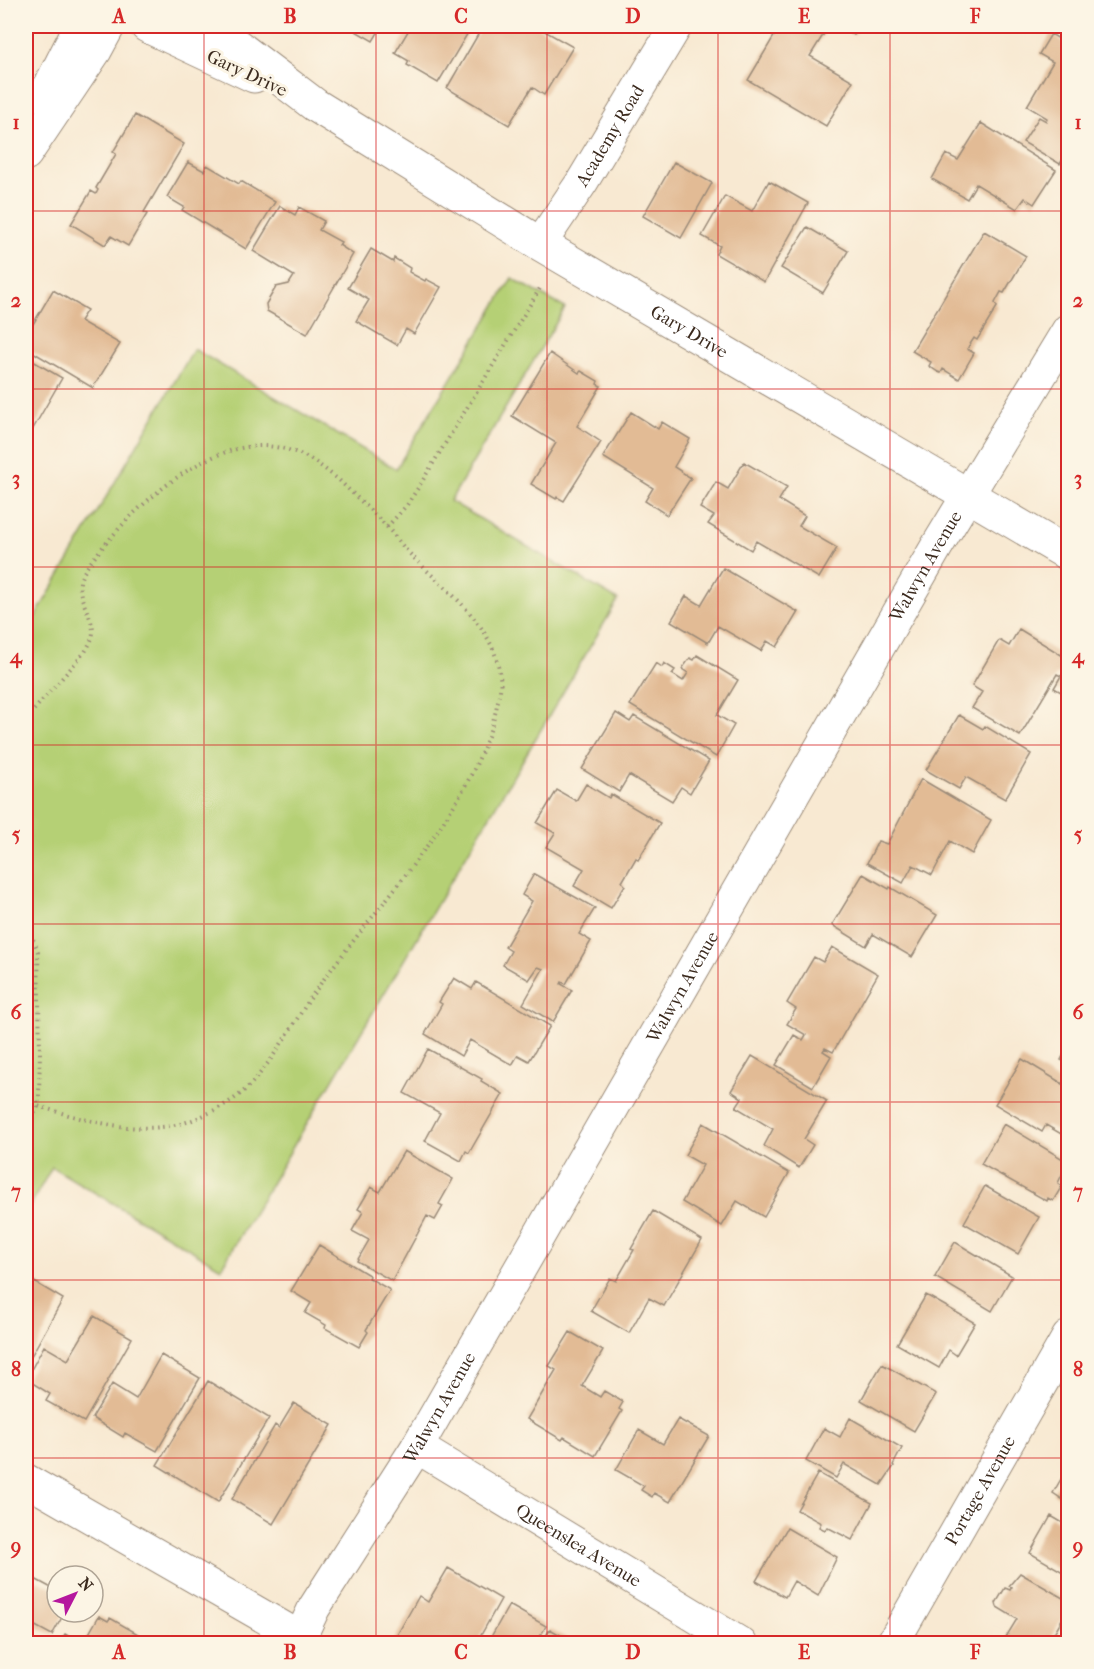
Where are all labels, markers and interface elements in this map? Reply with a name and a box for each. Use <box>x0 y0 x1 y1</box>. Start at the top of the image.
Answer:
text: A <box>111 5 127 28</box>
text: B <box>283 5 297 28</box>
text: C <box>454 5 468 28</box>
text: D <box>625 5 641 28</box>
text: E <box>798 5 810 28</box>
text: F <box>969 5 981 28</box>
street label: Gary Drive <box>203 46 290 101</box>
street label: Academy Road <box>571 81 649 191</box>
text: 1 <box>12 111 20 134</box>
text: 1 <box>1074 111 1082 134</box>
text: 2 <box>11 289 21 312</box>
text: 2 <box>1073 289 1083 312</box>
street label: Gary Drive <box>646 301 731 363</box>
text: 3 <box>12 467 20 490</box>
text: 3 <box>1074 467 1082 490</box>
street label: Walwyn Avenue <box>885 507 967 627</box>
text: 4 <box>9 645 23 669</box>
text: 4 <box>1071 645 1085 669</box>
text: 5 <box>12 823 21 846</box>
text: 5 <box>1074 823 1083 846</box>
street label: Walwyn Avenue <box>642 928 723 1048</box>
text: 6 <box>11 1001 23 1024</box>
text: 6 <box>1073 1001 1085 1024</box>
text: 7 <box>10 1180 21 1203</box>
text: 7 <box>1072 1180 1083 1203</box>
street label: Walwyn Avenue <box>399 1349 480 1468</box>
text: 8 <box>11 1358 21 1381</box>
text: 8 <box>1073 1358 1083 1381</box>
street label: Portage Avenue <box>941 1432 1020 1549</box>
street label: Queenslea Avenue <box>512 1500 645 1592</box>
text: 9 <box>10 1536 21 1559</box>
text: 9 <box>1072 1536 1083 1559</box>
north arrow <box>45 1564 105 1624</box>
text: N <box>75 1573 97 1596</box>
text: A <box>111 1641 127 1664</box>
text: B <box>283 1641 297 1664</box>
text: C <box>454 1641 468 1664</box>
text: D <box>625 1641 641 1664</box>
text: E <box>798 1641 810 1664</box>
text: F <box>969 1641 981 1664</box>

